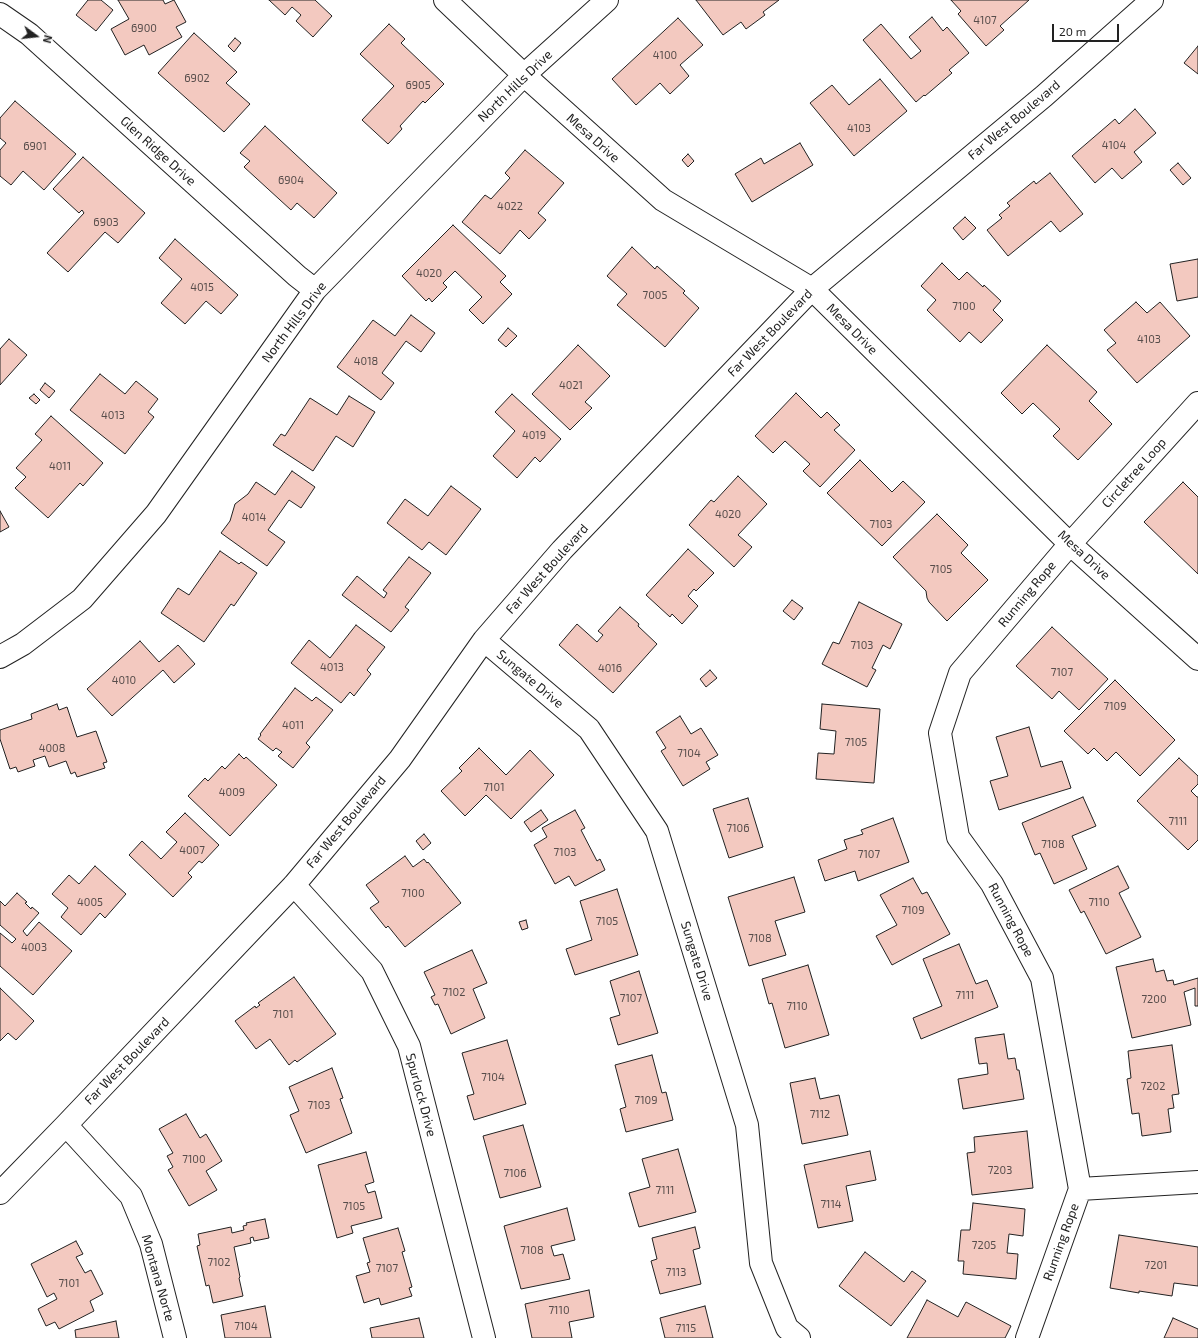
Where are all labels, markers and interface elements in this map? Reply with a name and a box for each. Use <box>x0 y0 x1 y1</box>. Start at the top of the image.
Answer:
house number: 4107 <box>973 13 997 27</box>
north arrow <box>16 16 56 56</box>
scale bar <box>1054 16 1121 42</box>
house number: 6900 <box>131 21 157 35</box>
text: 20 m <box>1059 24 1086 38</box>
text: N <box>41 34 55 45</box>
street label: North Hills Drive <box>475 47 555 125</box>
house number: 4100 <box>653 48 677 62</box>
house number: 6902 <box>184 71 210 85</box>
street label: Far West Boulevard <box>965 77 1063 163</box>
house number: 6905 <box>405 78 431 92</box>
street label: Mesa Drive <box>563 110 623 166</box>
street label: Glen Ridge Drive <box>117 113 199 189</box>
house number: 4103 <box>847 121 871 135</box>
house number: 4104 <box>1102 138 1126 152</box>
house number: 6901 <box>23 139 47 153</box>
house number: 6904 <box>278 173 304 187</box>
house number: 4022 <box>497 199 523 213</box>
house number: 6903 <box>93 215 119 229</box>
house number: 4020 <box>416 266 442 280</box>
street label: North Hills Drive <box>259 279 329 365</box>
house number: 4015 <box>190 280 214 294</box>
street label: Far West Boulevard <box>724 286 816 380</box>
house number: 7005 <box>643 288 667 302</box>
house number: 7100 <box>952 299 976 313</box>
street label: Mesa Drive <box>823 300 881 358</box>
house number: 4103 <box>1137 332 1161 346</box>
house number: 4018 <box>354 354 378 368</box>
house number: 4021 <box>559 378 583 392</box>
house number: 4013 <box>101 408 125 422</box>
house number: 4019 <box>522 428 546 442</box>
street label: Circletree Loop <box>1099 435 1169 511</box>
house number: 4011 <box>49 459 71 473</box>
house number: 4020 <box>715 507 741 521</box>
house number: 4014 <box>242 510 266 524</box>
house number: 7103 <box>870 517 892 531</box>
street label: Far West Boulevard <box>503 521 591 617</box>
street label: Mesa Drive <box>1055 527 1113 583</box>
street label: Running Rope <box>995 558 1059 630</box>
house number: 7105 <box>930 562 952 576</box>
house number: 7103 <box>851 638 873 652</box>
street label: Sungate Drive <box>493 647 567 711</box>
house number: 4013 <box>320 660 344 674</box>
house number: 4016 <box>598 661 622 675</box>
house number: 7107 <box>1051 665 1073 679</box>
house number: 4010 <box>112 673 136 687</box>
house number: 7109 <box>1104 699 1126 713</box>
house number: 4011 <box>282 718 304 732</box>
house number: 7105 <box>845 735 867 749</box>
house number: 4008 <box>39 741 65 755</box>
house number: 7104 <box>677 746 701 760</box>
street label: Far West Boulevard <box>303 773 389 871</box>
house number: 7101 <box>483 780 505 794</box>
house number: 4009 <box>219 785 245 799</box>
house number: 7111 <box>1169 814 1187 828</box>
house number: 7106 <box>727 821 749 835</box>
house number: 7108 <box>1041 837 1065 851</box>
house number: 4007 <box>179 843 205 857</box>
house number: 7103 <box>554 845 576 859</box>
house number: 7107 <box>858 847 880 861</box>
street label: Running Rope <box>985 880 1037 960</box>
house number: 7100 <box>401 886 425 900</box>
house number: 4005 <box>77 895 103 909</box>
house number: 7110 <box>1088 895 1110 909</box>
house number: 7109 <box>902 903 924 917</box>
house number: 7105 <box>596 914 618 928</box>
street label: Sungate Drive <box>678 919 716 1003</box>
house number: 7108 <box>748 931 772 945</box>
house number: 4003 <box>21 940 47 954</box>
house number: 7102 <box>443 985 465 999</box>
house number: 7111 <box>956 988 974 1002</box>
house number: 7107 <box>620 991 642 1005</box>
house number: 7200 <box>1141 992 1167 1006</box>
house number: 7110 <box>786 999 808 1013</box>
house number: 7101 <box>272 1007 294 1021</box>
street label: Far West Boulevard <box>81 1014 173 1108</box>
street label: Spurlock Drive <box>402 1052 440 1138</box>
house number: 7104 <box>481 1070 505 1084</box>
house number: 7202 <box>1141 1079 1165 1093</box>
house number: 7109 <box>635 1093 657 1107</box>
house number: 7103 <box>308 1098 330 1112</box>
house number: 7112 <box>810 1107 830 1121</box>
house number: 7100 <box>182 1152 206 1166</box>
house number: 7203 <box>988 1163 1012 1177</box>
house number: 7106 <box>504 1166 526 1180</box>
house number: 7111 <box>656 1183 674 1197</box>
house number: 7114 <box>820 1197 842 1211</box>
house number: 7105 <box>343 1199 365 1213</box>
street label: Running Rope <box>1040 1201 1082 1283</box>
street label: Montana Norte <box>138 1233 178 1323</box>
house number: 7205 <box>972 1238 996 1252</box>
house number: 7108 <box>520 1243 544 1257</box>
house number: 7102 <box>208 1255 230 1269</box>
house number: 7201 <box>1145 1258 1167 1272</box>
house number: 7107 <box>376 1261 398 1275</box>
house number: 7113 <box>666 1265 686 1279</box>
house number: 7101 <box>58 1276 80 1290</box>
house number: 7110 <box>548 1303 570 1317</box>
house number: 7104 <box>234 1319 258 1333</box>
house number: 7115 <box>676 1321 696 1335</box>

